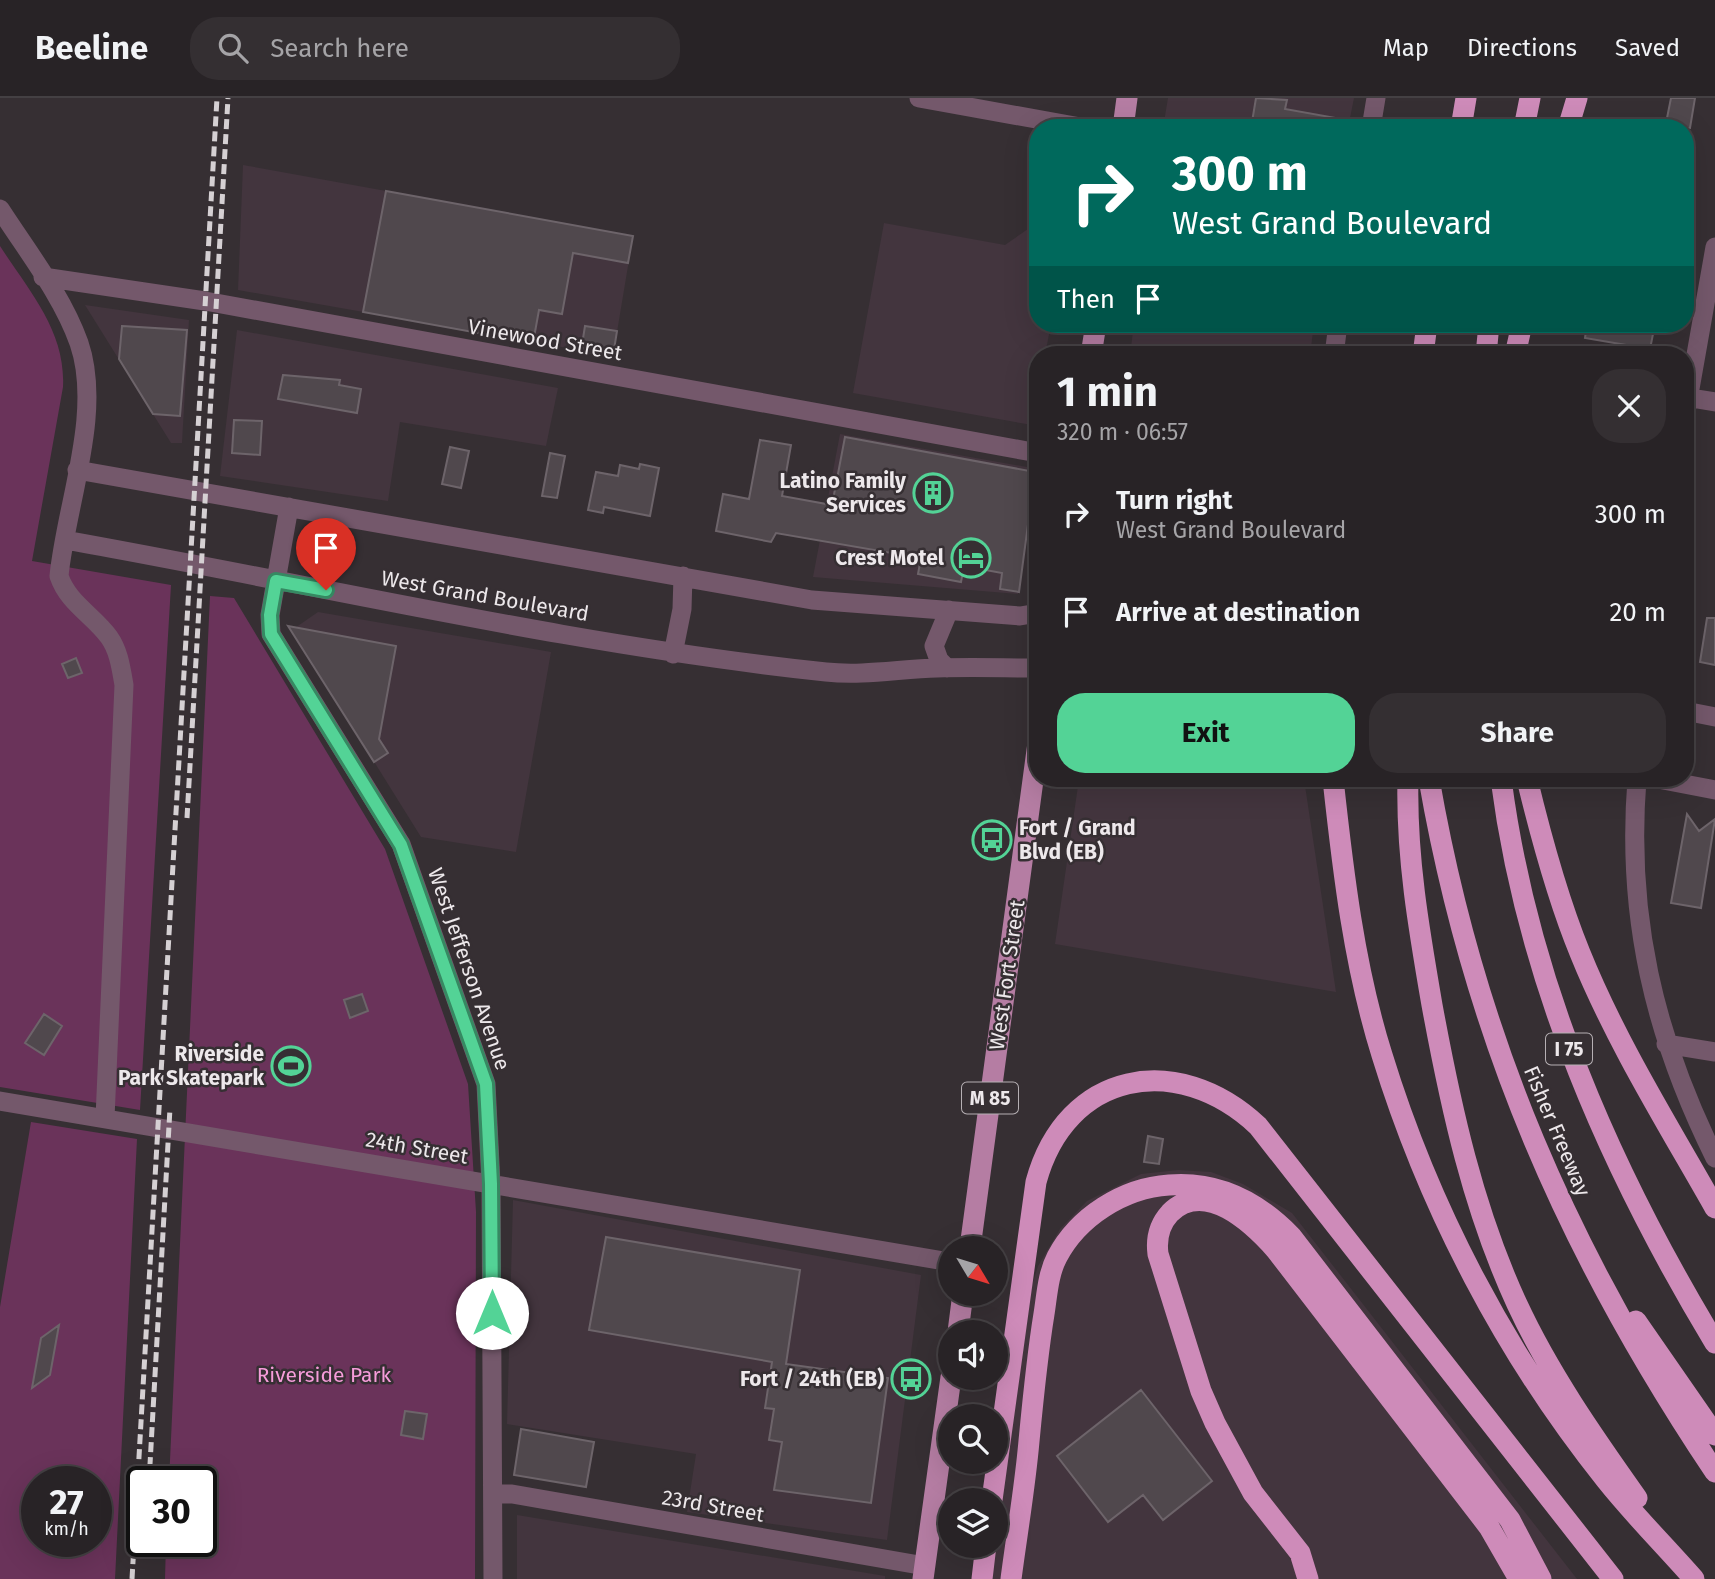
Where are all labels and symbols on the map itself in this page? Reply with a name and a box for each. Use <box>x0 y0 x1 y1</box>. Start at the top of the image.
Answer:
street label: Vinewood Street <box>466 314 624 366</box>
place label: Latino Family Services <box>779 468 906 518</box>
building icon: Latino Family Services <box>912 472 954 514</box>
pin <box>296 518 356 590</box>
hotel icon: Crest Motel <box>950 537 992 579</box>
place label: Crest Motel <box>835 545 945 571</box>
street label: West Grand Boulevard <box>379 565 591 627</box>
place label: Fort / Grand Blvd (EB) <box>1019 815 1136 865</box>
bus stop icon: Fort / Grand Blvd (EB) <box>971 819 1013 861</box>
street label: West Jefferson Avenue <box>422 864 516 1074</box>
street label: West Fort Street <box>984 898 1030 1052</box>
road number: I 75 <box>1546 1034 1592 1065</box>
place label: Riverside Park Skatepark <box>118 1041 264 1091</box>
sports icon: Riverside Park Skatepark <box>270 1045 312 1087</box>
street label: Fisher Freeway <box>1518 1062 1596 1201</box>
road number: M 85 <box>962 1082 1018 1114</box>
street label: 24th Street <box>364 1126 471 1170</box>
north arrow <box>938 1236 1008 1306</box>
position arrow <box>455 1276 529 1350</box>
bus stop icon: Fort / 24th (EB) <box>890 1358 932 1400</box>
park label: Riverside Park <box>257 1362 392 1388</box>
place label: Fort / 24th (EB) <box>740 1366 884 1392</box>
speed limit sign: 30 <box>126 1466 217 1557</box>
street label: 23rd Street <box>660 1484 767 1528</box>

